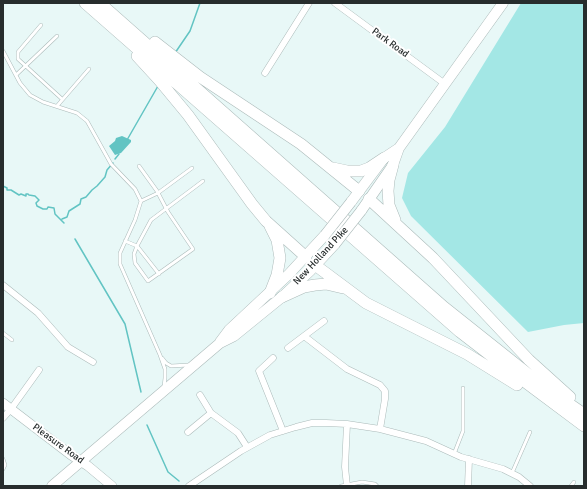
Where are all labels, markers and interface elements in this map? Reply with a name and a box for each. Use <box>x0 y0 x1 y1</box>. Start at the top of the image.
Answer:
street label: Park Road <box>369 26 411 60</box>
street label: New Holland Pike <box>291 224 351 288</box>
street label: Pleasure Road <box>30 421 86 467</box>

